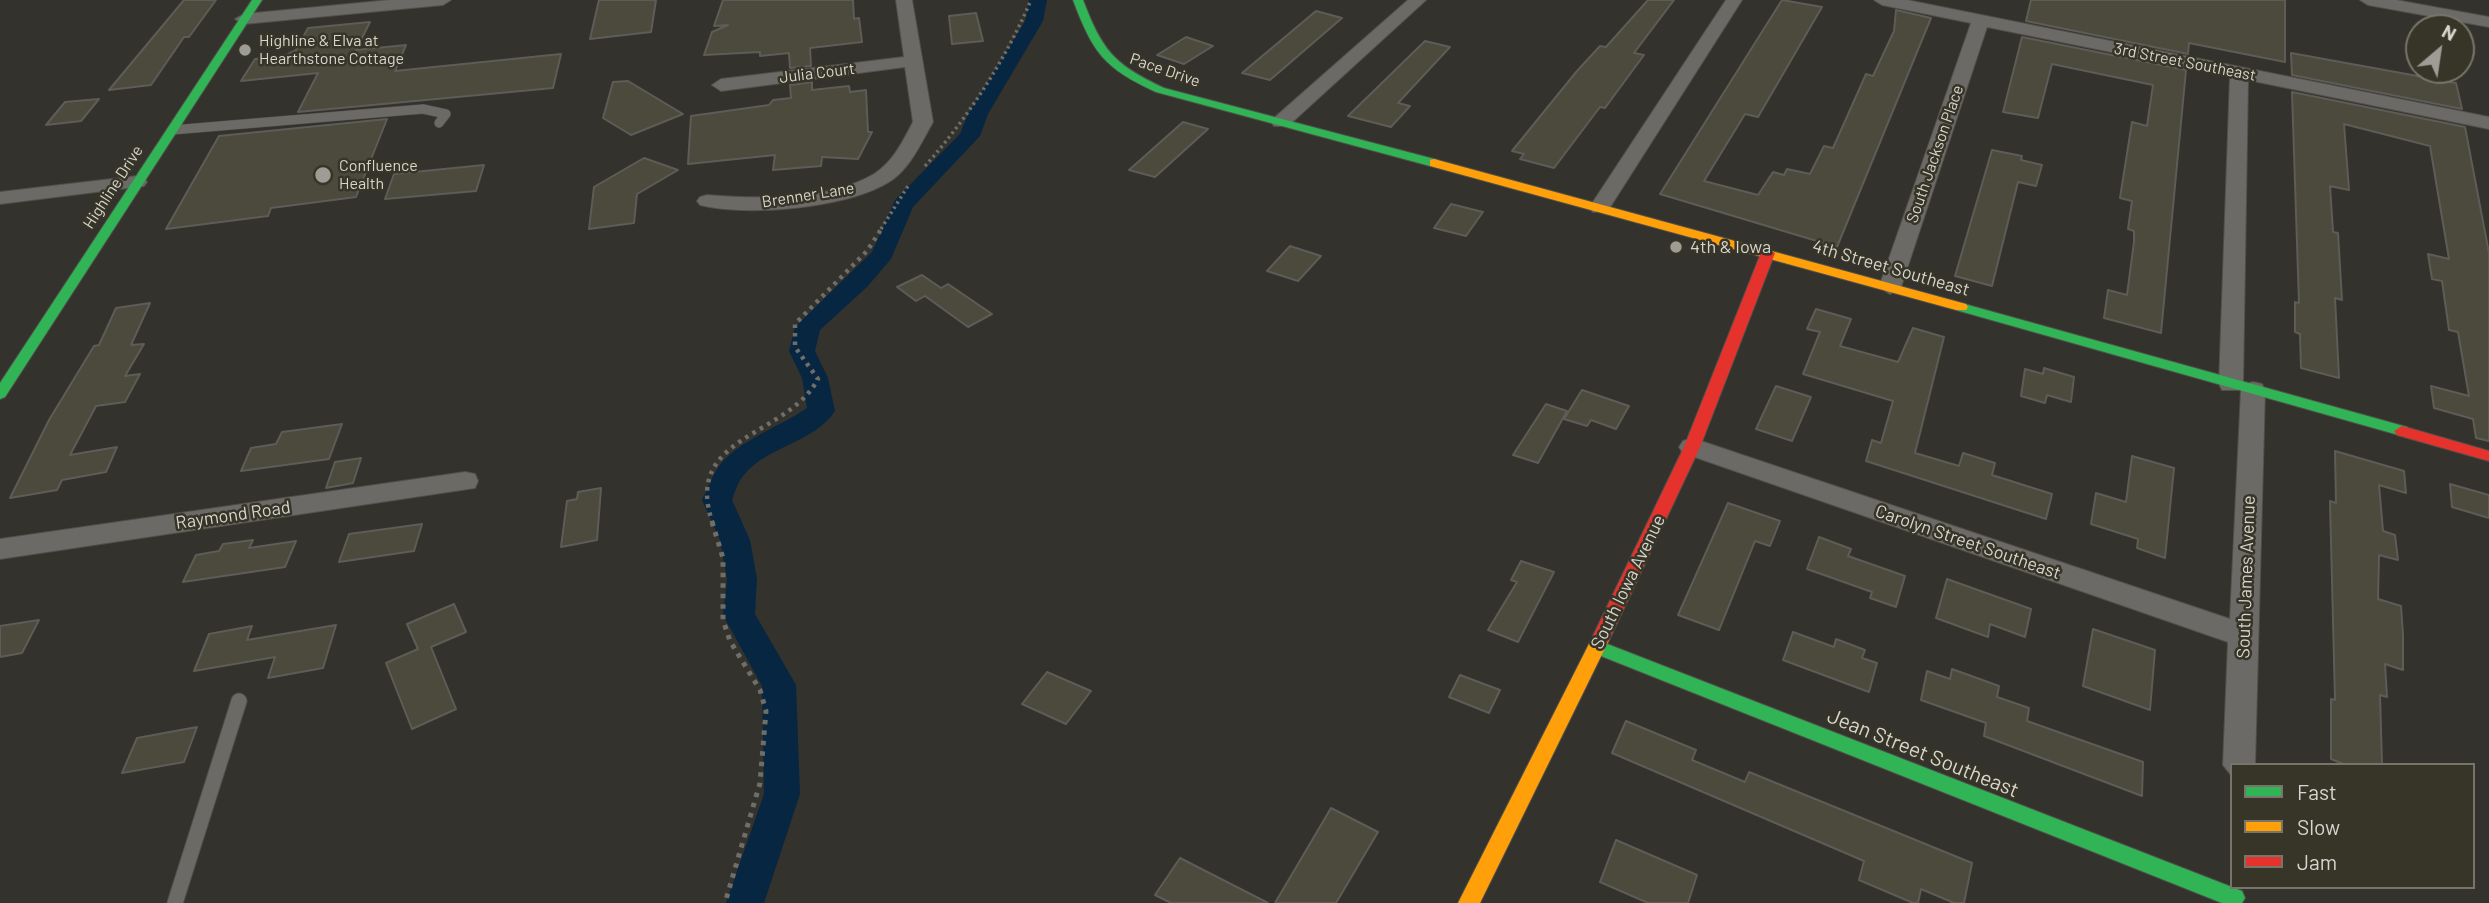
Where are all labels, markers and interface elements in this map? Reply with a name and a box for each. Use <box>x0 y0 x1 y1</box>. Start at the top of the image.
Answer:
north arrow <box>2405 14 2475 84</box>
text: N <box>2438 19 2461 45</box>
place label: Highline & Elva at Hearthstone Cottage <box>259 31 404 69</box>
street label: 3rd Street Southeast <box>2113 39 2257 85</box>
marker: Highline & Elva at Hearthstone Cottage <box>237 42 253 58</box>
street label: Pace Drive <box>1127 49 1203 91</box>
street label: Julia Court <box>778 59 856 87</box>
street label: South Jackson Place <box>1902 83 1968 225</box>
street label: Highline Drive <box>79 142 147 232</box>
place label: Confluence Health <box>339 156 418 194</box>
marker: Confluence Health <box>313 165 333 185</box>
street label: Brenner Lane <box>760 178 856 212</box>
street label: 4th Street Southeast <box>1810 235 1972 301</box>
place label: 4th & Iowa <box>1690 236 1771 258</box>
marker: 4th & Iowa <box>1668 239 1684 255</box>
street label: South James Avenue <box>2232 495 2260 659</box>
street label: Raymond Road <box>174 496 292 534</box>
street label: Carolyn Street Southeast <box>1872 500 2064 584</box>
street label: South Iowa Avenue <box>1586 511 1670 653</box>
street label: Jean Street Southeast <box>1824 703 2022 803</box>
legend <box>2230 763 2475 889</box>
text: Fast <box>2297 779 2337 804</box>
text: Slow <box>2297 814 2340 839</box>
text: Jam <box>2297 849 2337 874</box>

